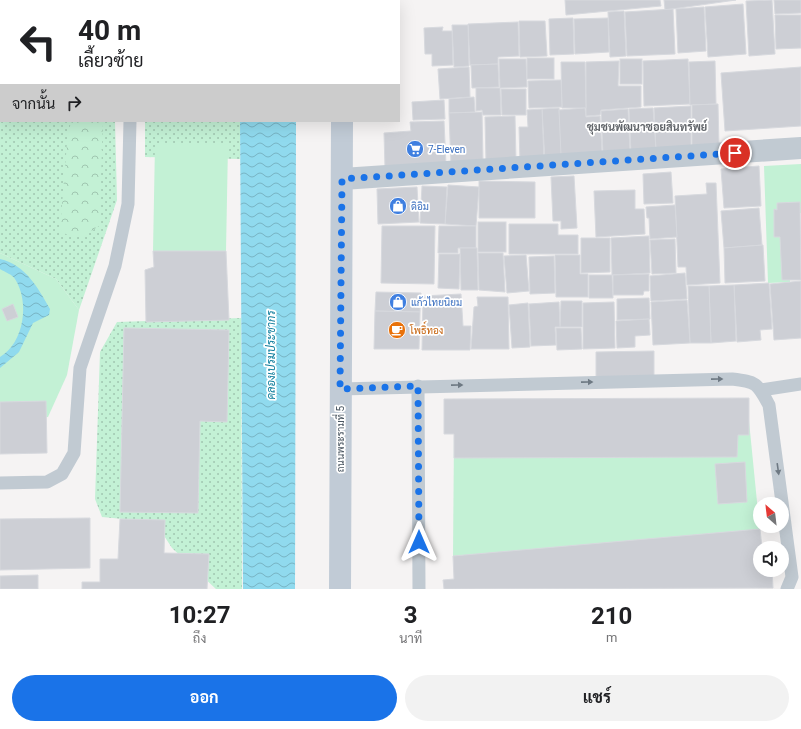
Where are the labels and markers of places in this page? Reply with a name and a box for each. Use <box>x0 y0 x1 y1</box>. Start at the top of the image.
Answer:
pin <box>718 136 752 170</box>
supermarket icon: 7-Eleven <box>405 139 425 159</box>
place label: 7-Eleven <box>428 144 465 155</box>
shop icon: ดิอิม <box>388 196 408 216</box>
place label: ดิอิม <box>411 201 429 212</box>
shop icon: แก้วไทยนิยม <box>388 292 408 312</box>
place label: แก้วไทยนิยม <box>411 296 462 308</box>
cafe icon: โพธิ์ทอง <box>387 320 407 340</box>
place label: โพธิ์ทอง <box>409 321 443 336</box>

